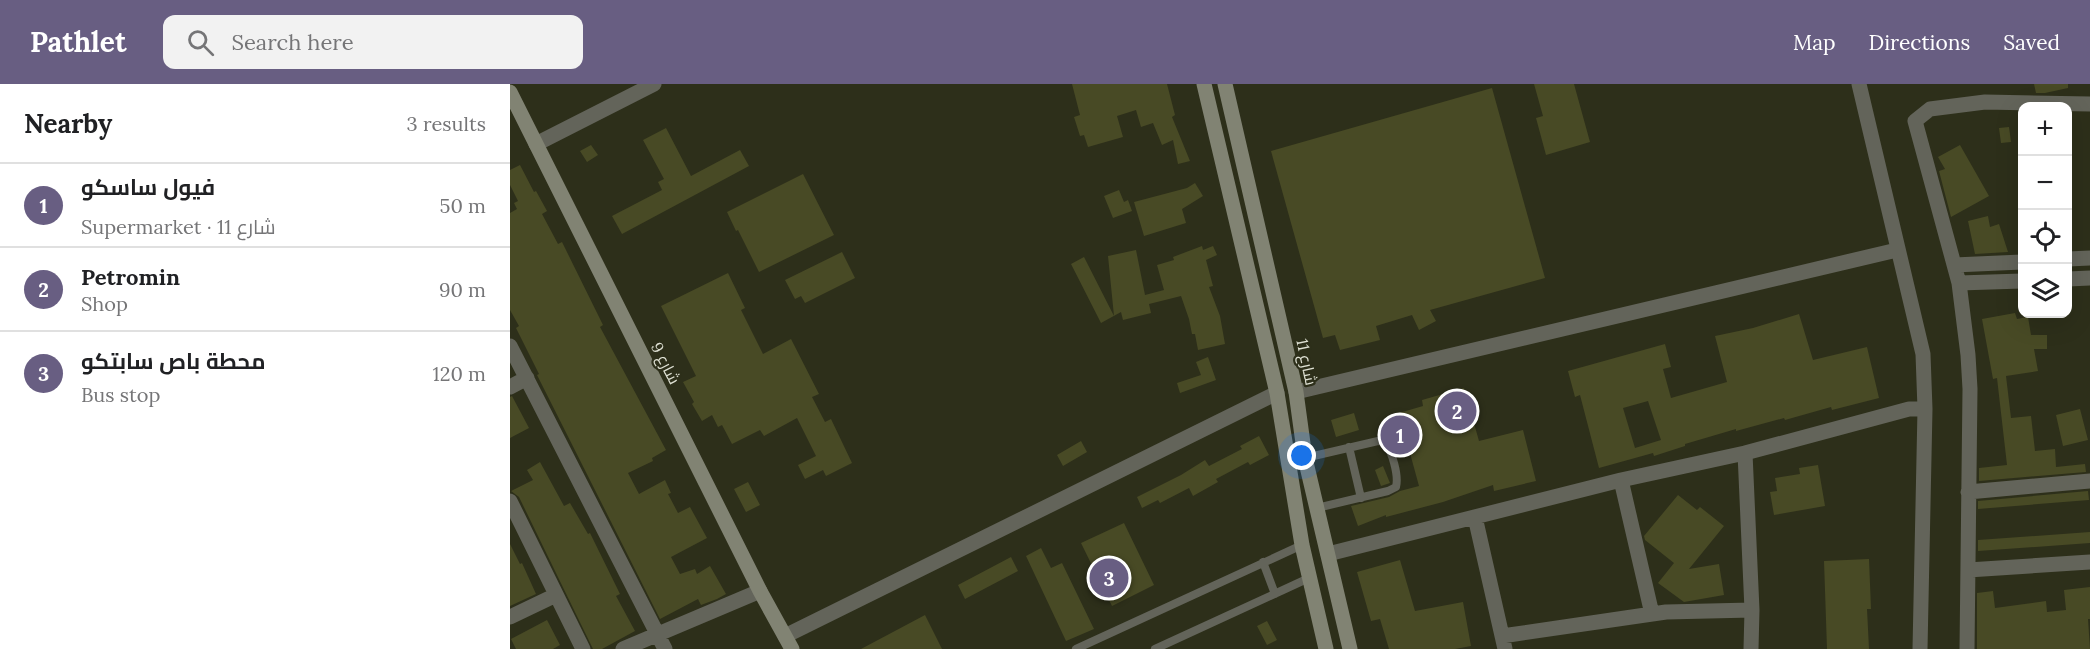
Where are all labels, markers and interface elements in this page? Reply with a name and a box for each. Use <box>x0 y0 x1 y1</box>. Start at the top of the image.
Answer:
search box <box>163 15 583 69</box>
text: Pathlet <box>30 24 127 60</box>
icon: search <box>184 26 217 59</box>
text: Search here <box>232 28 354 56</box>
text: Map <box>1793 29 1836 56</box>
text: Directions <box>1869 29 1970 56</box>
text: Saved <box>2003 29 2060 56</box>
map controls <box>2018 102 2072 318</box>
button: + <box>2018 102 2072 156</box>
text: Nearby <box>24 107 112 140</box>
text: 3 results <box>407 111 486 136</box>
button: − <box>2018 156 2072 210</box>
text: فيول ساسكو <box>81 173 215 201</box>
text: 1 <box>39 193 48 218</box>
text: 50 m <box>440 193 486 218</box>
button: locate <box>2018 210 2072 264</box>
text: Supermarket · شارع 11 <box>81 214 276 239</box>
text: Petromin <box>81 263 180 291</box>
button: layers <box>2018 264 2072 318</box>
text: 2 <box>38 277 49 302</box>
text: 90 m <box>439 277 486 302</box>
text: Shop <box>81 291 128 316</box>
street label: شارع 11 <box>1290 337 1322 387</box>
street label: شارع 9 <box>645 339 685 388</box>
text: محطة باص سابتكو <box>81 347 266 375</box>
text: 3 <box>38 361 49 386</box>
text: 120 m <box>432 361 486 386</box>
text: Bus stop <box>81 382 160 407</box>
pin: 2 <box>1438 388 1476 434</box>
pin: 1 <box>1380 412 1420 458</box>
your location <box>1287 441 1316 470</box>
pin: 3 <box>1090 556 1128 600</box>

